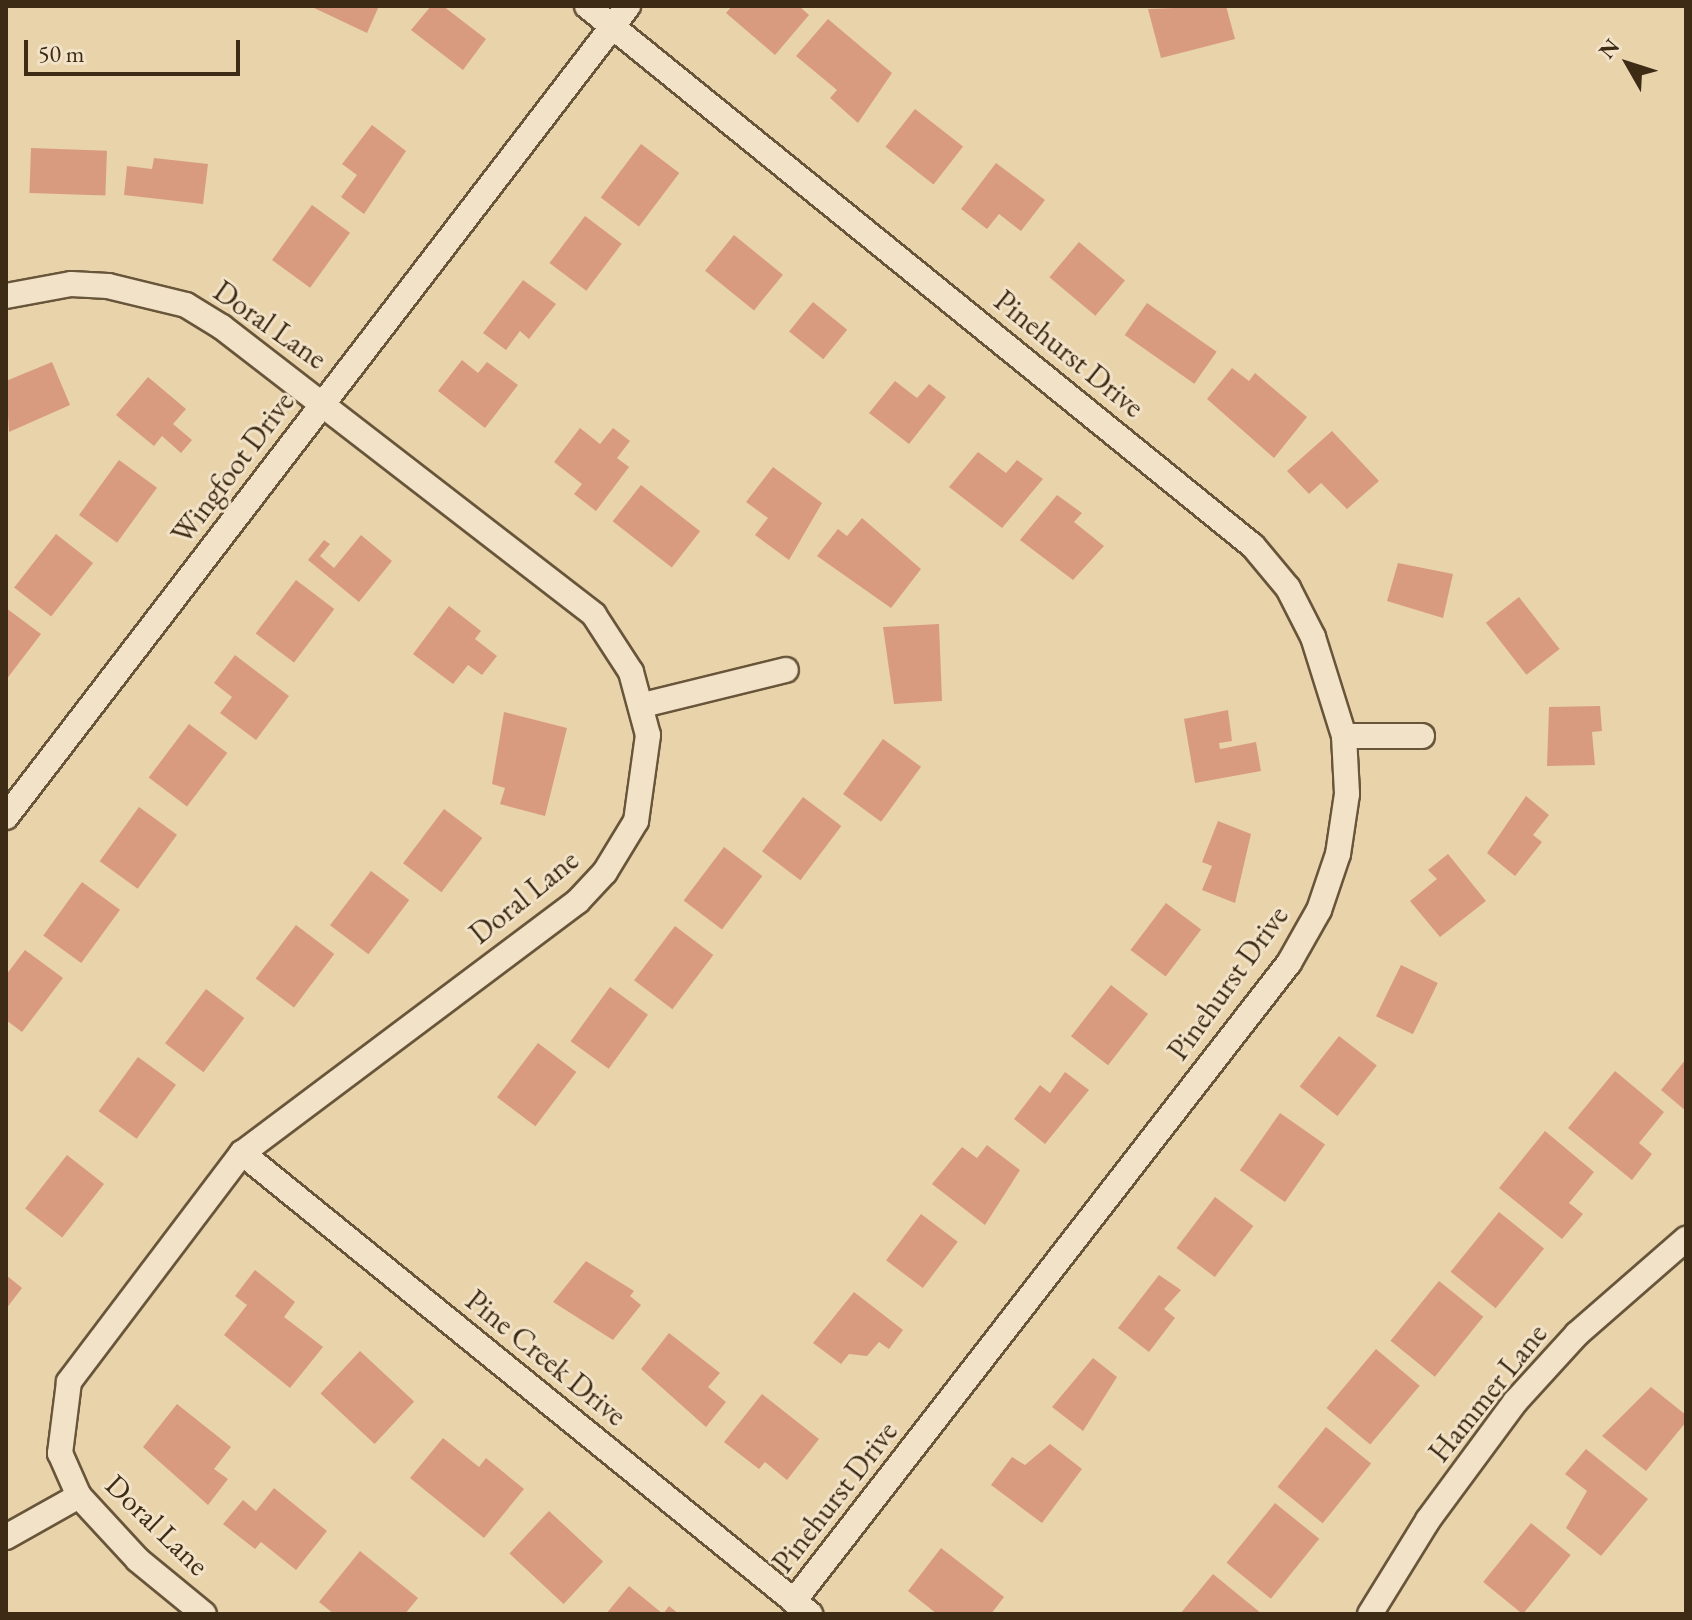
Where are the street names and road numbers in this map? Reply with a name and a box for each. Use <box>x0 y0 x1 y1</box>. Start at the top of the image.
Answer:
street label: Doral Lane <box>207 273 333 377</box>
street label: Pinehurst Drive <box>987 283 1151 425</box>
street label: Wingfoot Drive <box>164 385 302 551</box>
street label: Doral Lane <box>462 842 586 952</box>
street label: Pinehurst Drive <box>1160 899 1296 1067</box>
street label: Pine Creek Drive <box>459 1282 633 1434</box>
street label: Hammer Lane <box>1421 1317 1555 1469</box>
street label: Pinehurst Drive <box>765 1414 905 1580</box>
street label: Doral Lane <box>98 1467 216 1583</box>

